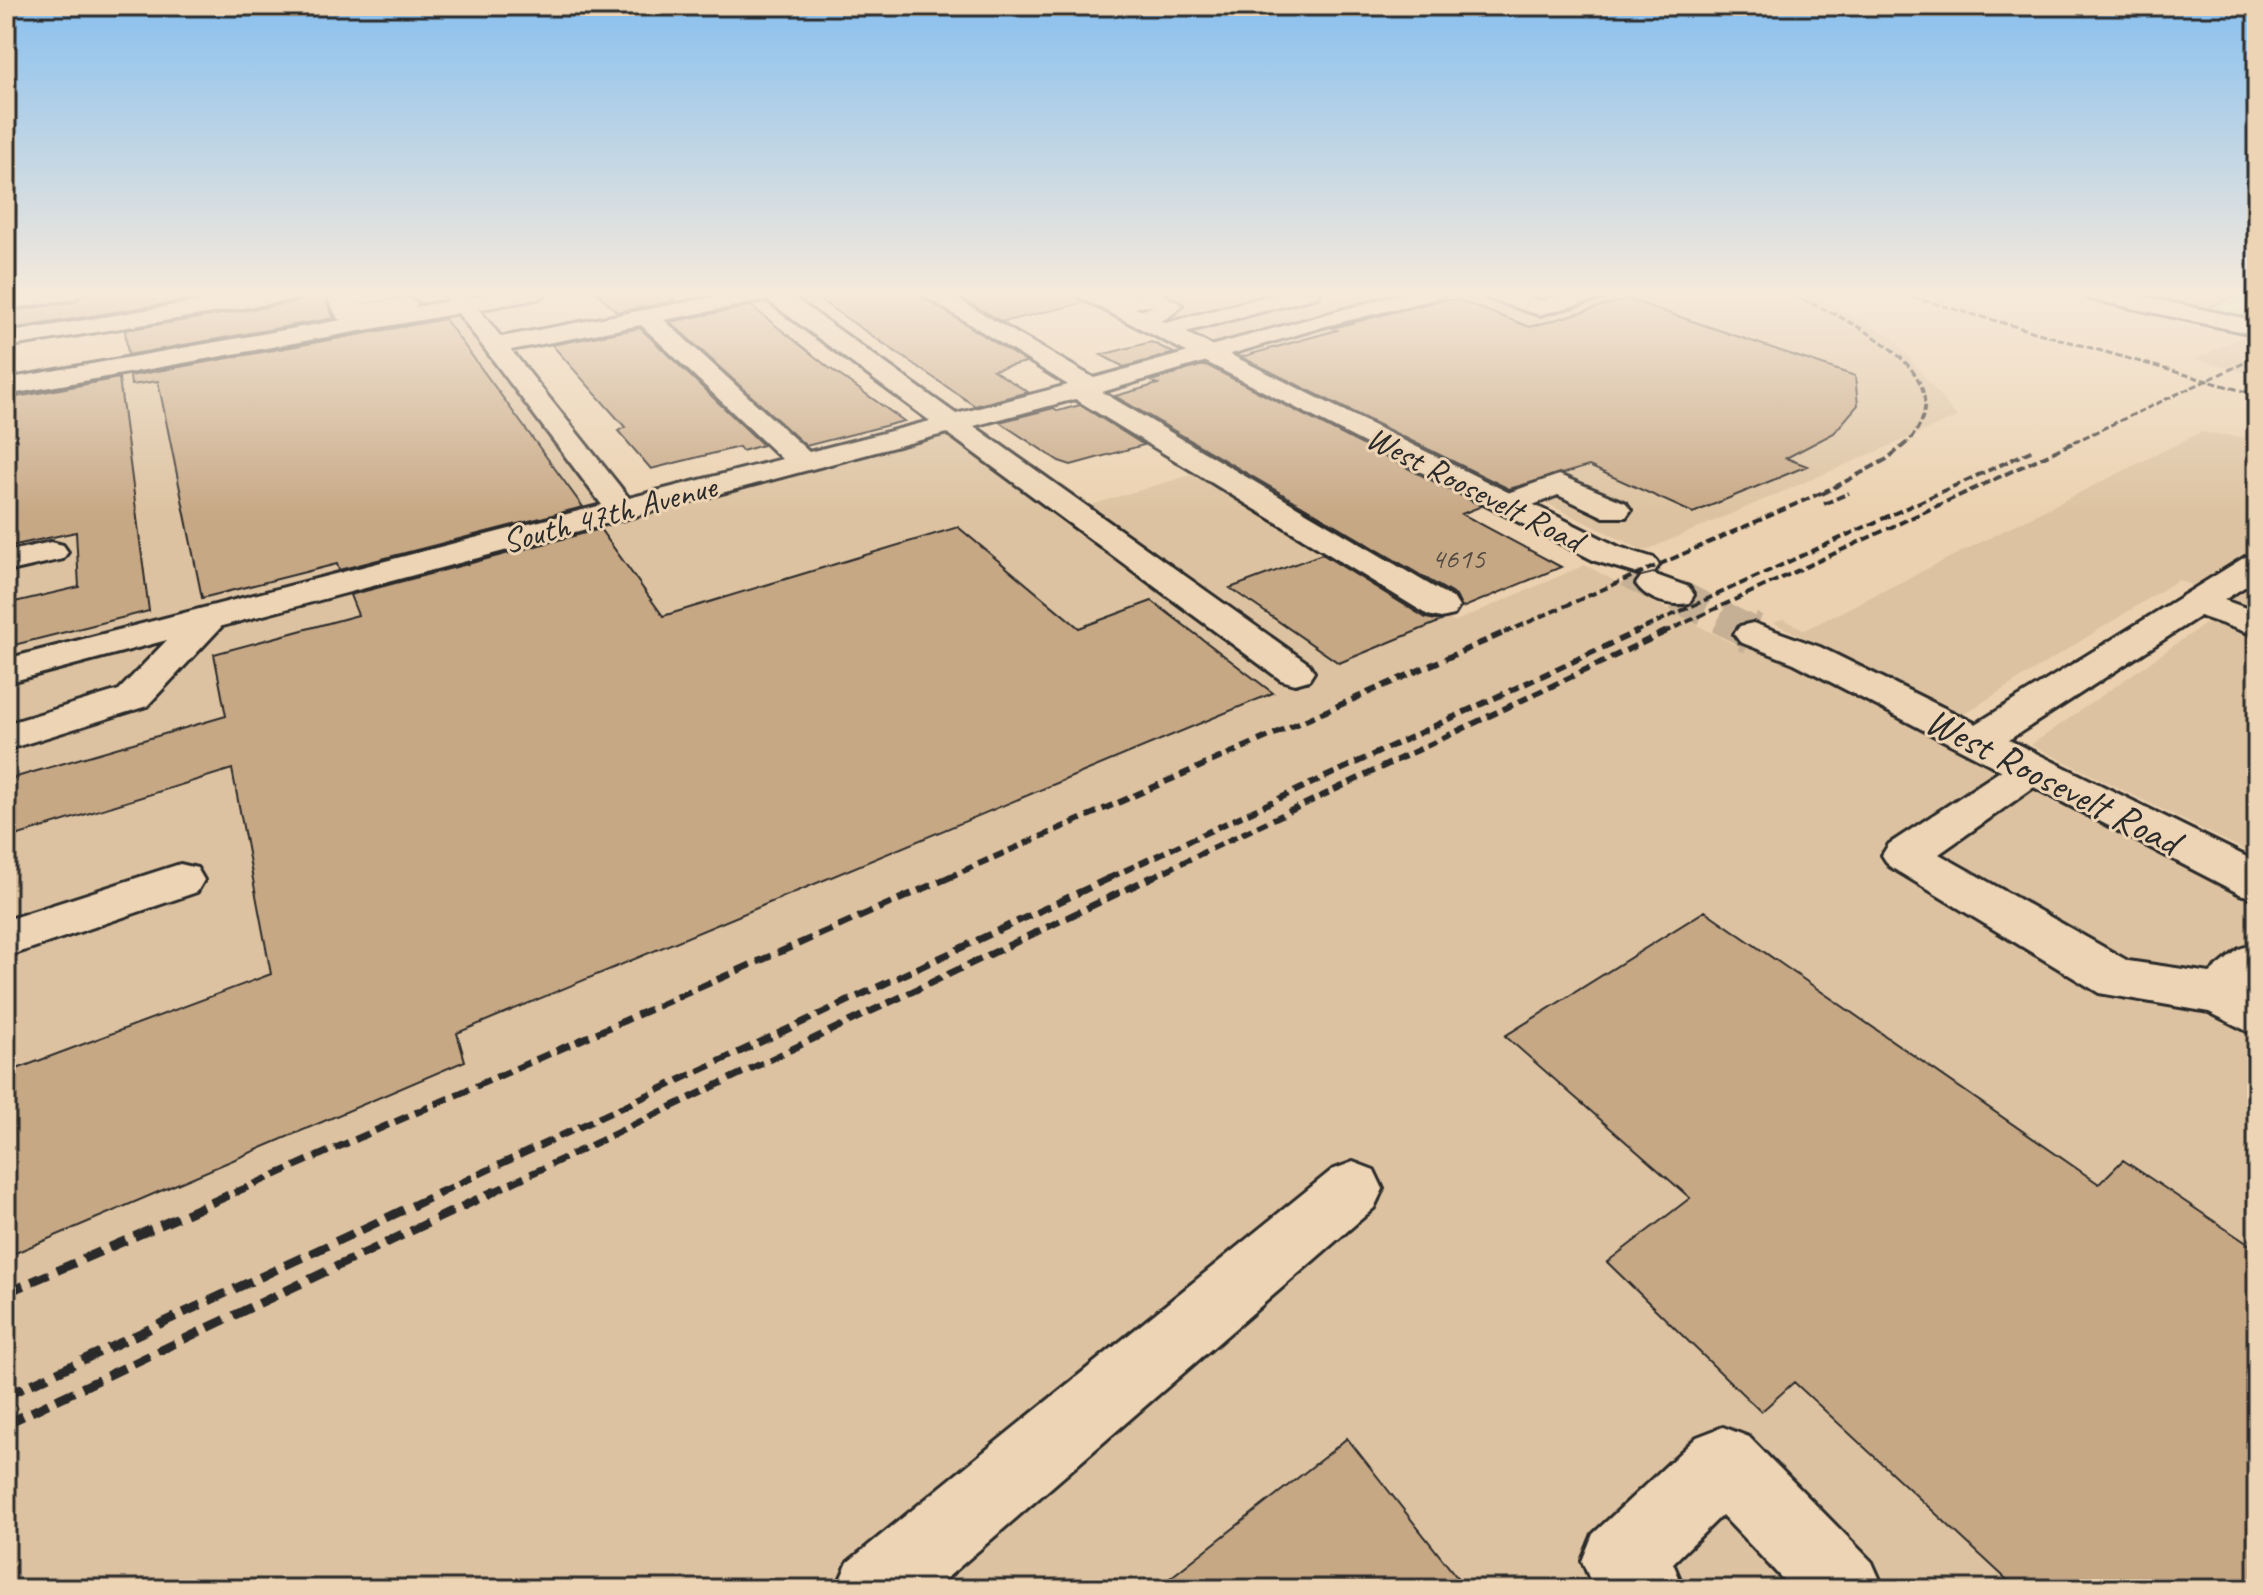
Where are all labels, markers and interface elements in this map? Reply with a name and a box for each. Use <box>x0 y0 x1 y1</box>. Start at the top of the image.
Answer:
street label: West Roosevelt Road <box>1360 416 1594 563</box>
street label: South 47th Avenue <box>498 464 723 563</box>
house number: 4615 <box>1431 539 1487 577</box>
street label: West Roosevelt Road <box>1917 696 2193 869</box>

